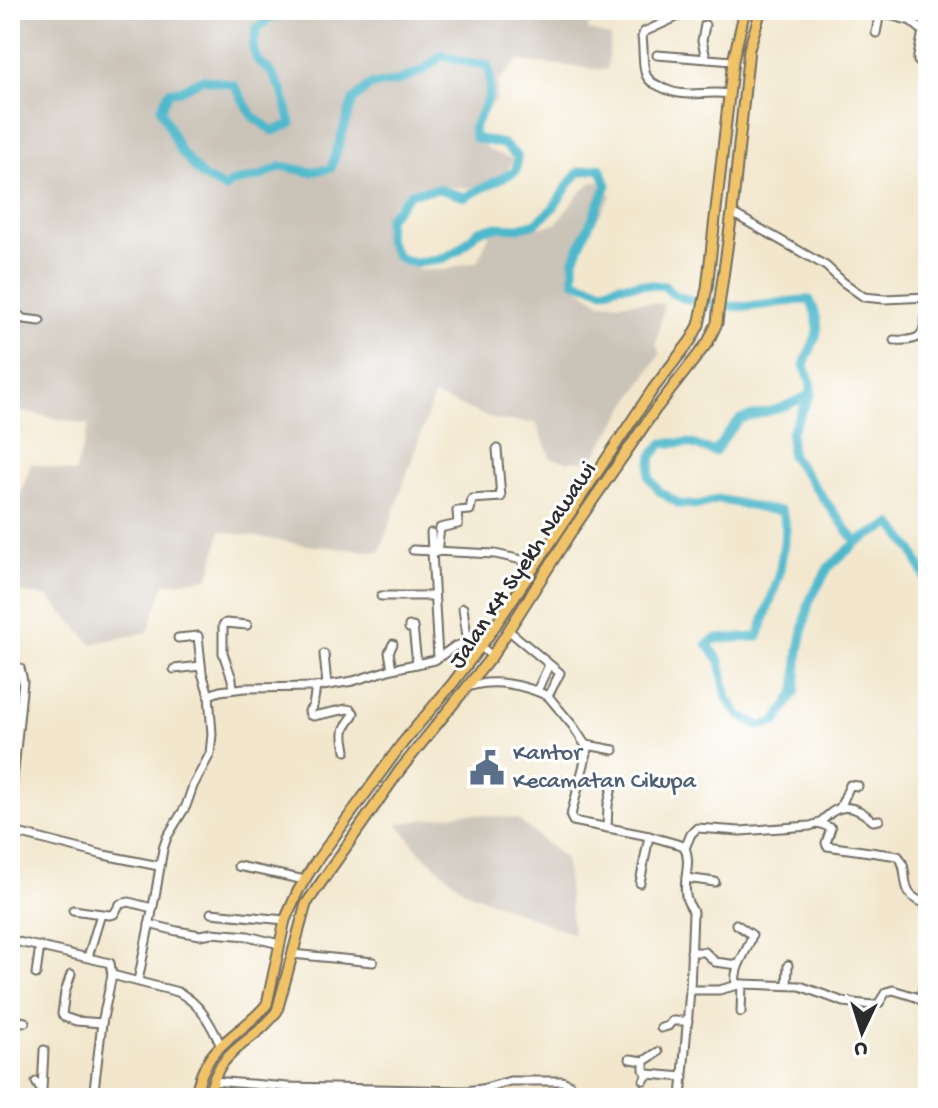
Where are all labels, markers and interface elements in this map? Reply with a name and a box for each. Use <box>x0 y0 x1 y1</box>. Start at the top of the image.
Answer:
street label: Jalan KH Syekh Nawawi <box>444 457 604 675</box>
place label: Kantor Kecamatan Cikupa <box>513 740 697 797</box>
public building icon: Kantor Kecamatan Cikupa <box>468 749 506 787</box>
north arrow <box>822 992 902 1072</box>
text: U <box>853 1035 868 1061</box>

